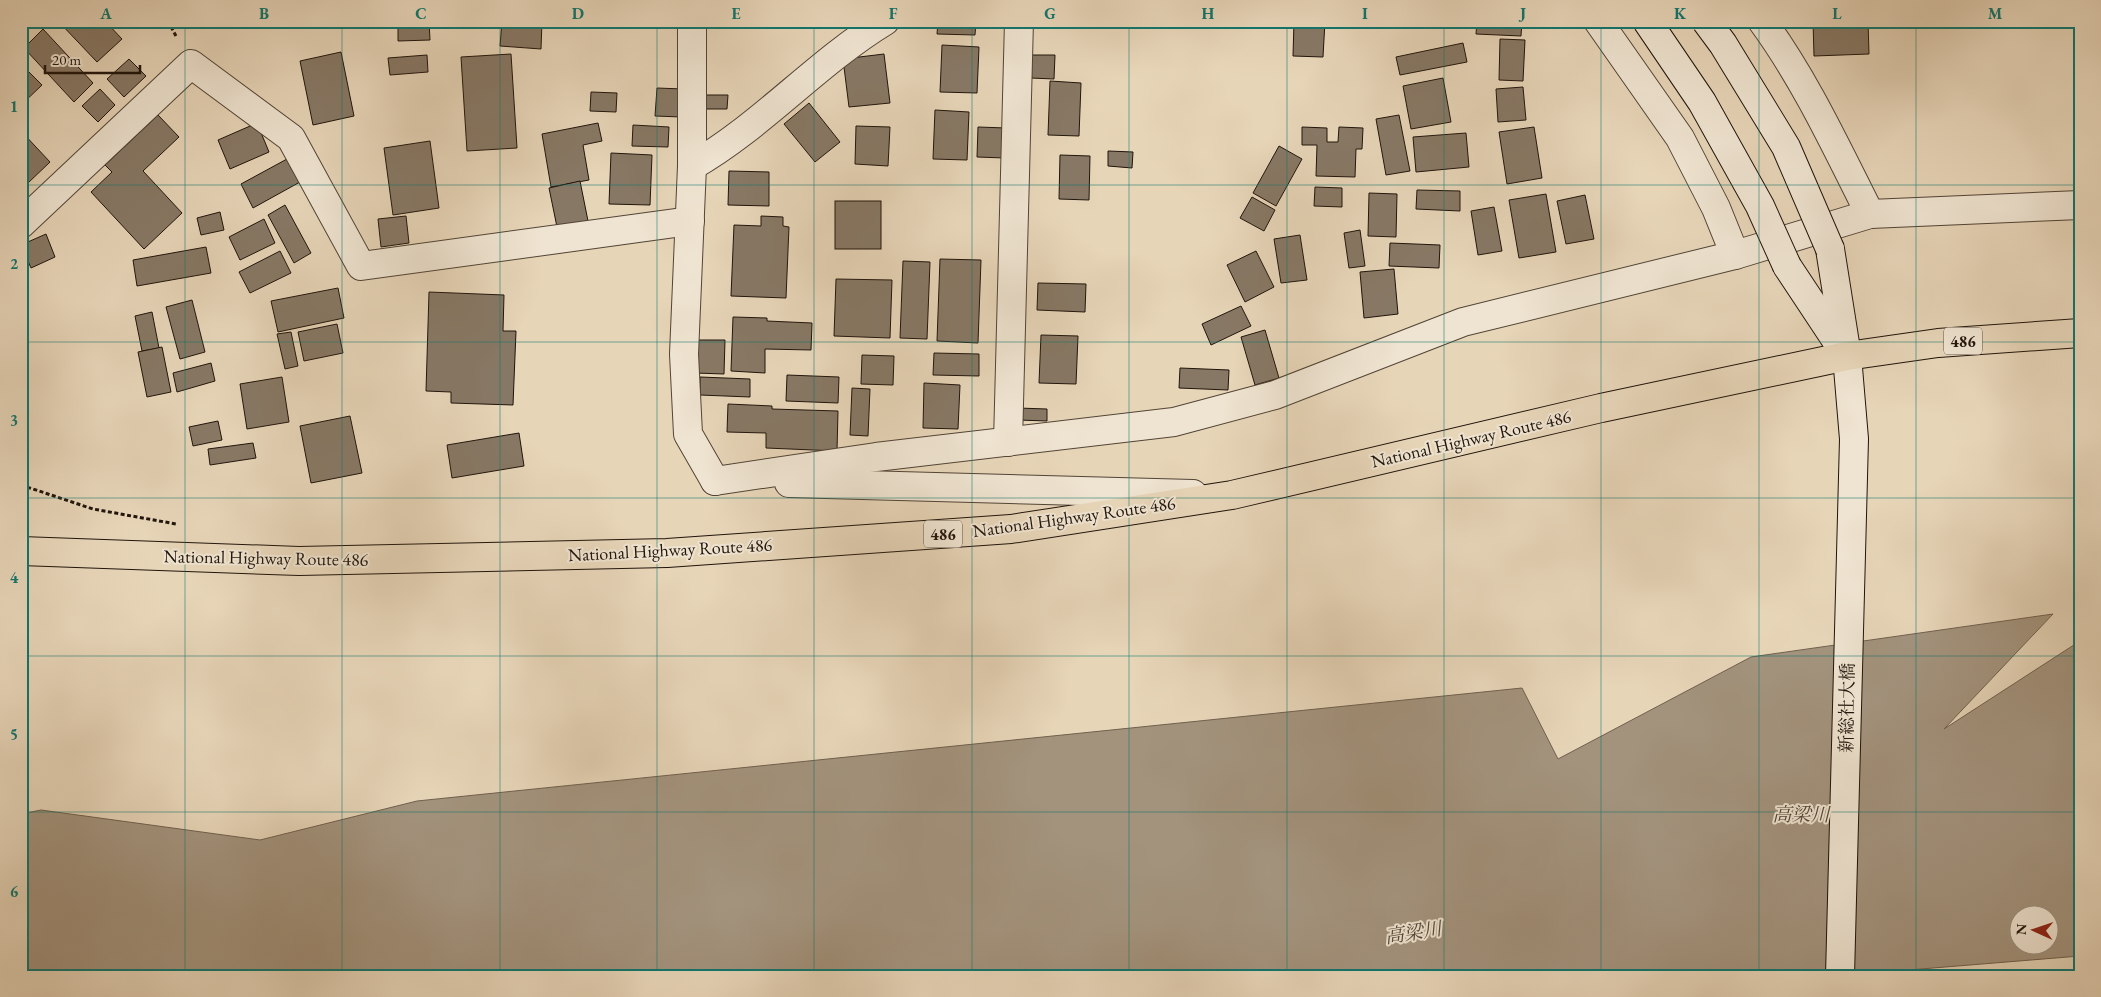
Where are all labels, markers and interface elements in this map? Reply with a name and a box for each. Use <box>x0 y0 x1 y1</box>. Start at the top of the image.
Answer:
text: A <box>99 3 112 24</box>
text: B <box>259 3 269 24</box>
text: C <box>415 3 427 24</box>
text: D <box>572 3 584 24</box>
text: E <box>731 3 741 24</box>
text: F <box>889 3 898 24</box>
text: G <box>1044 3 1056 24</box>
text: H <box>1202 3 1215 24</box>
text: I <box>1362 3 1368 24</box>
text: J <box>1518 3 1526 24</box>
text: K <box>1674 3 1687 24</box>
text: L <box>1832 3 1842 24</box>
text: M <box>1988 3 2003 24</box>
scale bar <box>45 42 140 74</box>
text: 20 m <box>52 50 81 69</box>
text: 1 <box>10 96 18 117</box>
text: 2 <box>10 253 19 274</box>
road number: 486 <box>1944 328 1982 354</box>
street label: National Highway Route 486 <box>1369 404 1574 473</box>
text: 3 <box>10 410 18 431</box>
street label: National Highway Route 486 <box>971 491 1177 542</box>
road number: 486 <box>924 520 962 548</box>
street label: National Highway Route 486 <box>567 533 773 566</box>
street label: National Highway Route 486 <box>164 544 369 571</box>
text: 4 <box>10 567 19 588</box>
street label: 新総社大橋 <box>1834 663 1859 753</box>
text: 5 <box>10 724 18 745</box>
water label: 高梁川 <box>1772 802 1831 827</box>
text: 6 <box>10 881 19 902</box>
north arrow <box>2008 904 2058 954</box>
water label: 高梁川 <box>1383 915 1445 949</box>
text: N <box>2012 923 2030 935</box>

